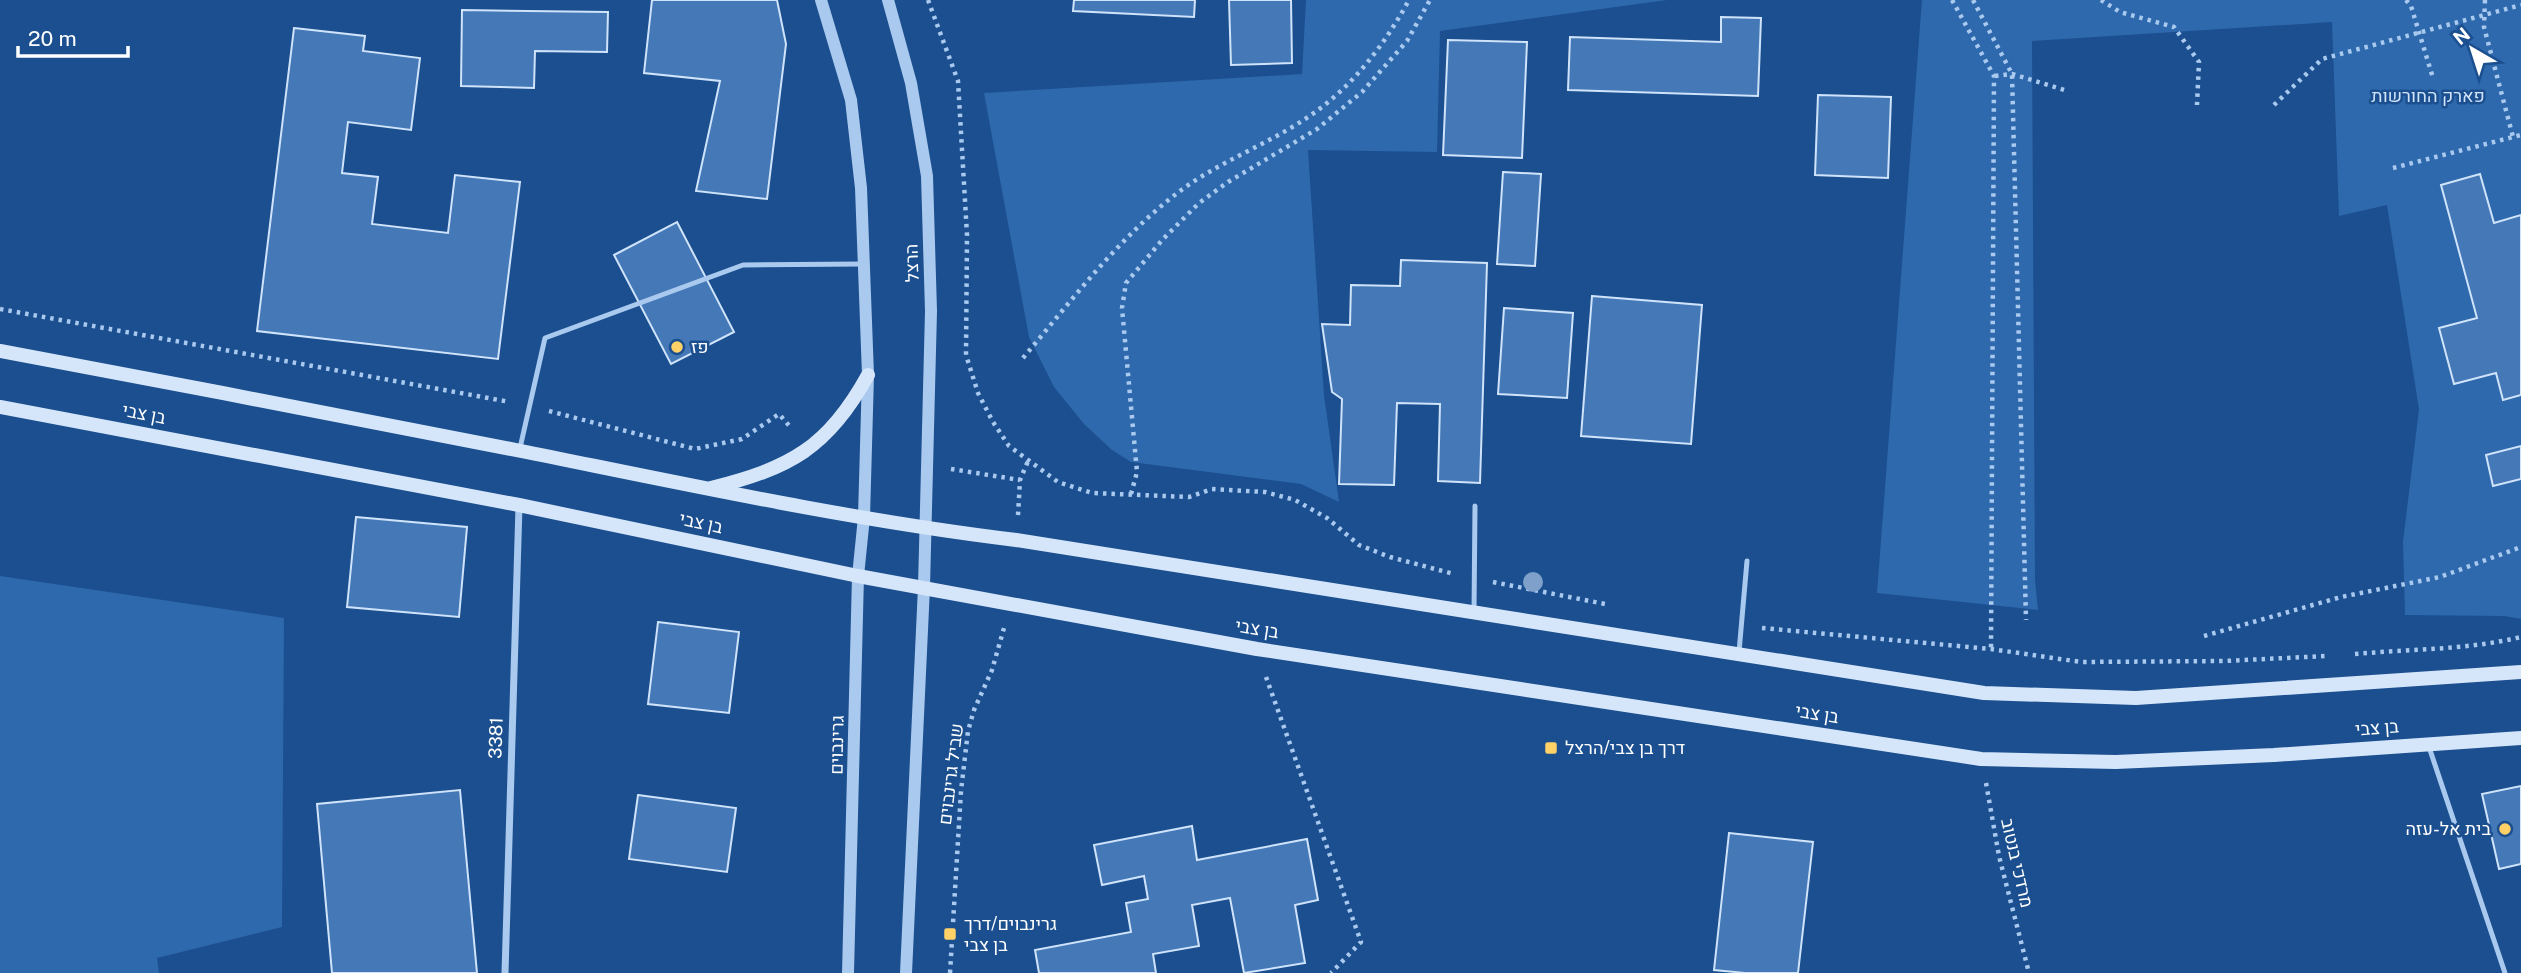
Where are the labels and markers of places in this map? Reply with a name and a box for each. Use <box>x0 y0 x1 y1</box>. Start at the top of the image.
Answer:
place label: פז <box>691 336 709 357</box>
marker: פז <box>669 339 685 355</box>
place label: דרך בן צבי/הרצל <box>1565 737 1685 758</box>
marker: דרך בן צבי/הרצל <box>1543 740 1559 756</box>
place label: בית אל-עזה <box>2406 818 2492 839</box>
marker: בית אל-עזה <box>2497 821 2513 837</box>
place label: גרינבוים/דרך בן צבי <box>964 913 1057 955</box>
marker: גרינבוים/דרך בן צבי <box>942 926 958 942</box>

